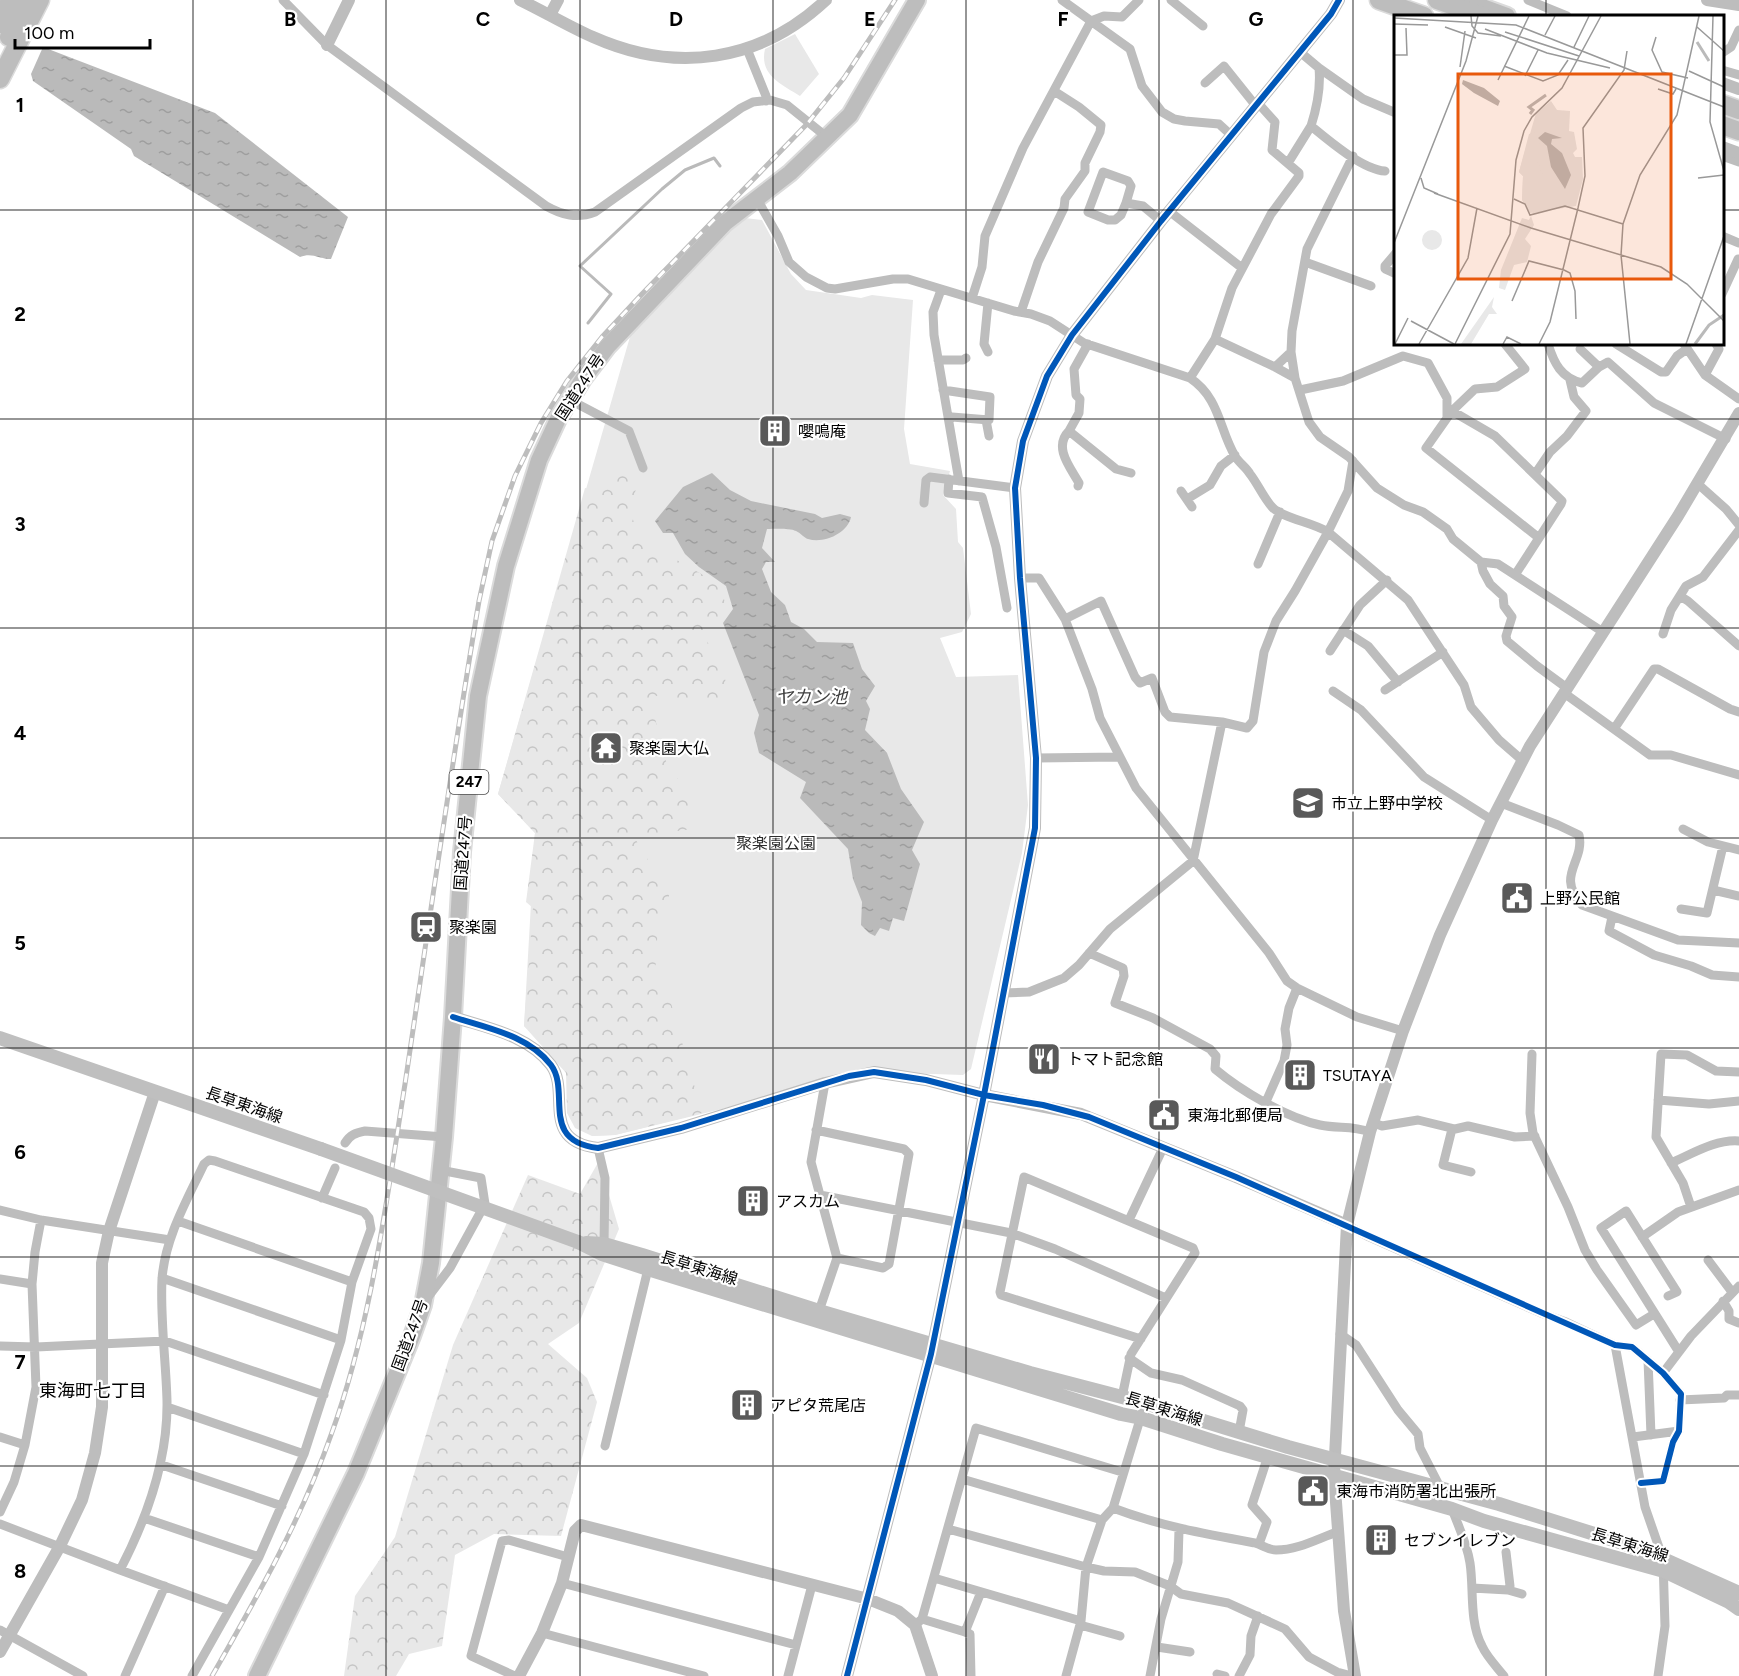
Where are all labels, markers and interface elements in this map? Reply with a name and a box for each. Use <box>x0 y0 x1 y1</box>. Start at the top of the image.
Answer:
text: B <box>284 7 296 31</box>
text: C <box>476 7 490 31</box>
text: D <box>669 7 683 31</box>
text: E <box>864 7 876 31</box>
text: F <box>1057 7 1069 31</box>
text: G <box>1249 7 1264 31</box>
scale bar <box>15 12 150 50</box>
inset map <box>1394 15 1724 345</box>
text: 100 m <box>24 22 74 44</box>
text: 1 <box>16 93 24 117</box>
text: 2 <box>14 302 26 326</box>
street label: 国道247号 <box>551 350 609 424</box>
building icon: 嚶鳴庵 <box>757 413 793 449</box>
place label: 嚶鳴庵 <box>798 422 846 441</box>
text: 3 <box>14 512 26 536</box>
water label: ヤカン池 <box>775 686 849 708</box>
text: 4 <box>14 721 27 745</box>
temple icon: 聚楽園大仏 <box>588 730 624 766</box>
place label: 聚楽園大仏 <box>629 739 709 758</box>
road number: 247 <box>450 770 488 794</box>
school or university icon: 市立上野中学校 <box>1290 785 1326 821</box>
place label: 市立上野中学校 <box>1331 794 1443 813</box>
street label: 国道247号 <box>451 815 475 891</box>
park label: 聚楽園公園 <box>736 834 816 853</box>
public building icon: 上野公民館 <box>1499 880 1535 916</box>
place label: 上野公民館 <box>1540 889 1620 908</box>
station icon: 聚楽園 <box>408 909 444 945</box>
place label: 聚楽園 <box>449 918 497 937</box>
text: 5 <box>14 931 26 955</box>
restaurant icon: トマト記念館 <box>1026 1041 1062 1077</box>
place label: トマト記念館 <box>1067 1050 1163 1069</box>
building icon: TSUTAYA <box>1282 1057 1318 1093</box>
place label: TSUTAYA <box>1323 1066 1392 1085</box>
street label: 長草東海線 <box>203 1083 285 1127</box>
public building icon: 東海北郵便局 <box>1146 1097 1182 1133</box>
place label: 東海北郵便局 <box>1187 1106 1283 1125</box>
text: 6 <box>14 1140 26 1164</box>
building icon: アスカム <box>735 1183 771 1219</box>
place label: アスカム <box>776 1192 840 1211</box>
street label: 長草東海線 <box>658 1247 740 1289</box>
street label: 国道247号 <box>388 1296 432 1374</box>
text: 7 <box>14 1350 26 1374</box>
district label: 東海町七丁目 <box>39 1380 147 1402</box>
building icon: アピタ荒尾店 <box>729 1387 765 1423</box>
street label: 長草東海線 <box>1123 1388 1205 1430</box>
place label: アピタ荒尾店 <box>770 1396 866 1415</box>
public building icon: 東海市消防署北出張所 <box>1295 1473 1331 1509</box>
place label: 東海市消防署北出張所 <box>1336 1482 1496 1501</box>
building icon: セブンイレブン <box>1363 1522 1399 1558</box>
street label: 長草東海線 <box>1589 1524 1671 1566</box>
place label: セブンイレブン <box>1404 1531 1516 1550</box>
text: 8 <box>14 1559 26 1583</box>

